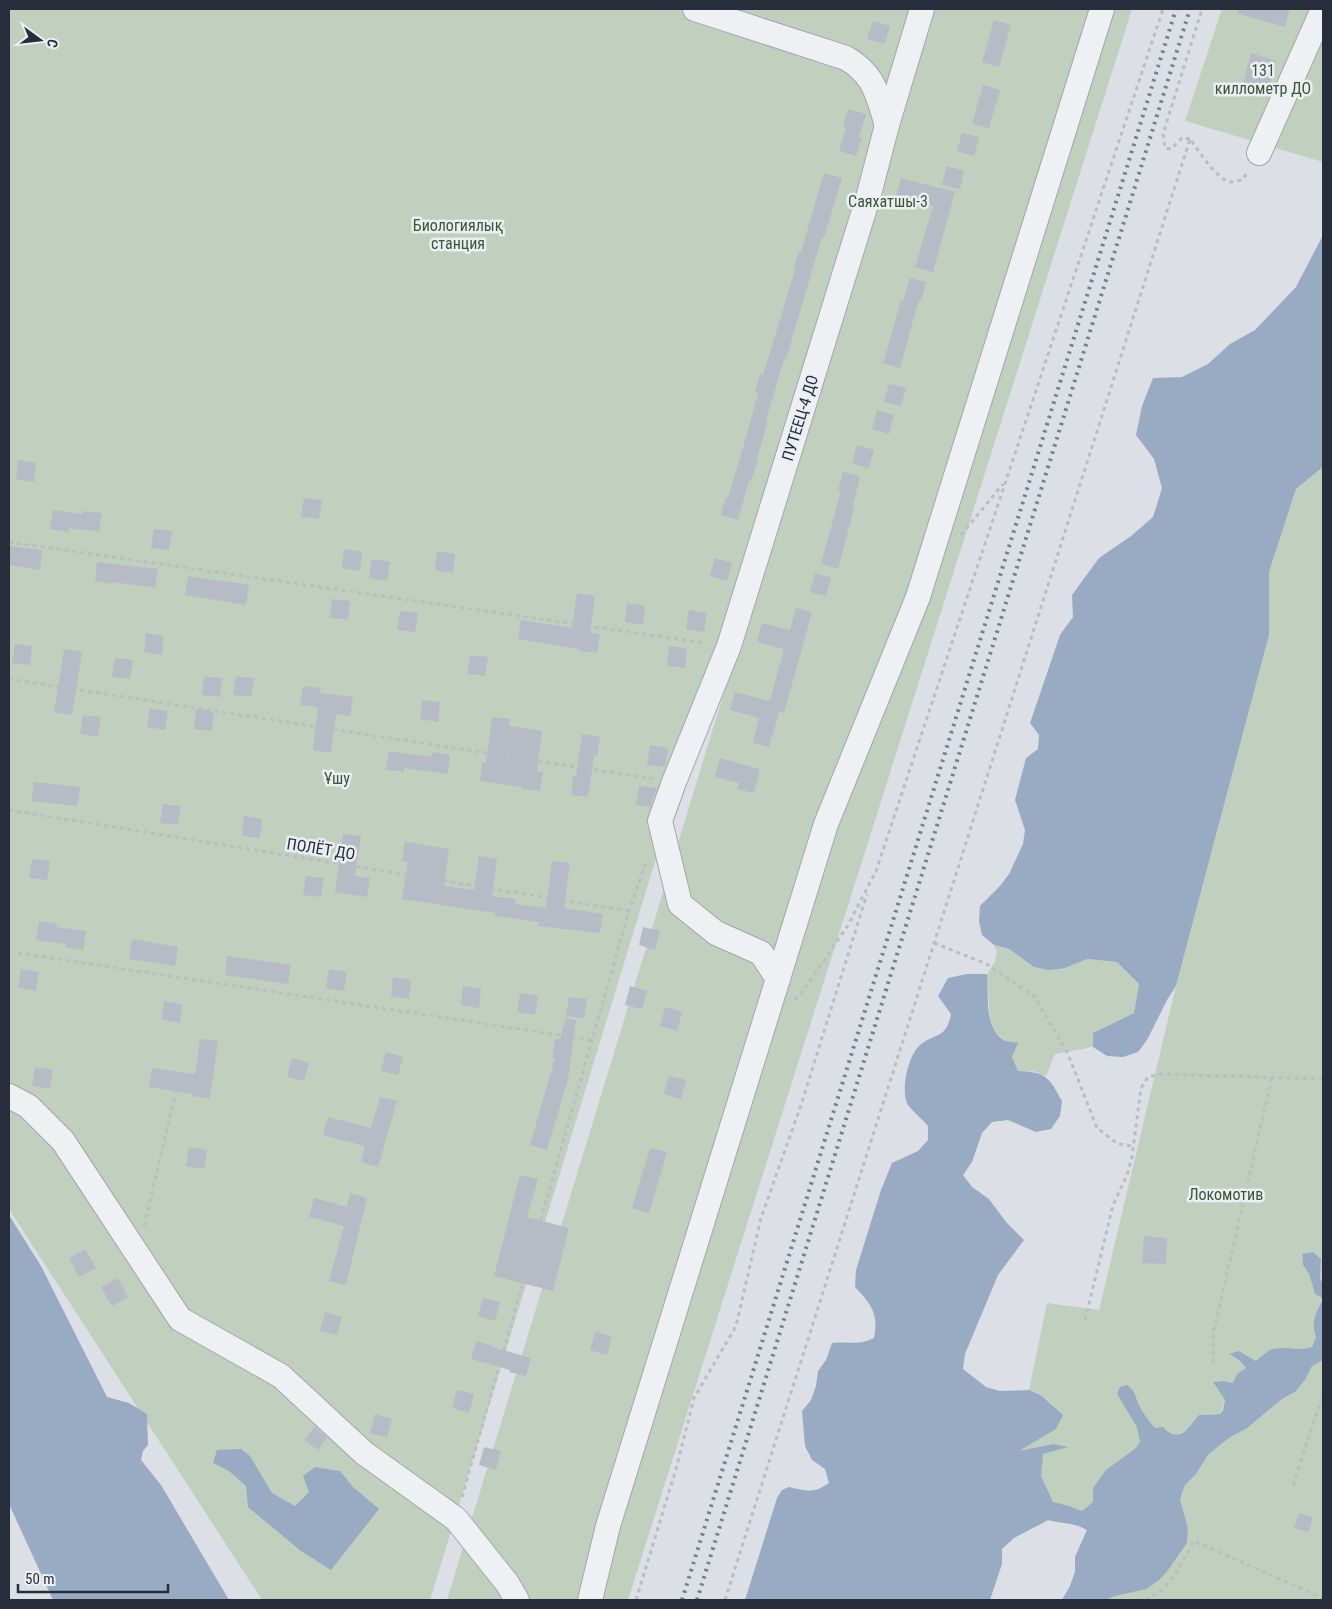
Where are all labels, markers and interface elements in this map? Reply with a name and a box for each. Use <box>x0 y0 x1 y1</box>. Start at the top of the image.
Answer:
north arrow <box>15 15 65 65</box>
text: С <box>44 37 61 49</box>
park label: 131 киллометр ДО <box>1215 61 1311 98</box>
park label: Саяхатшы-3 <box>848 192 928 211</box>
park label: Биологиялық станция <box>413 216 503 253</box>
street label: ПУТЕЕЦ-4 ДО <box>778 373 822 463</box>
park label: Ұшу <box>324 769 350 788</box>
street label: ПОЛЁТ ДО <box>285 834 357 864</box>
park label: Локомотив <box>1189 1185 1263 1204</box>
scale bar <box>18 1562 168 1594</box>
text: 50 m <box>25 1570 55 1588</box>

